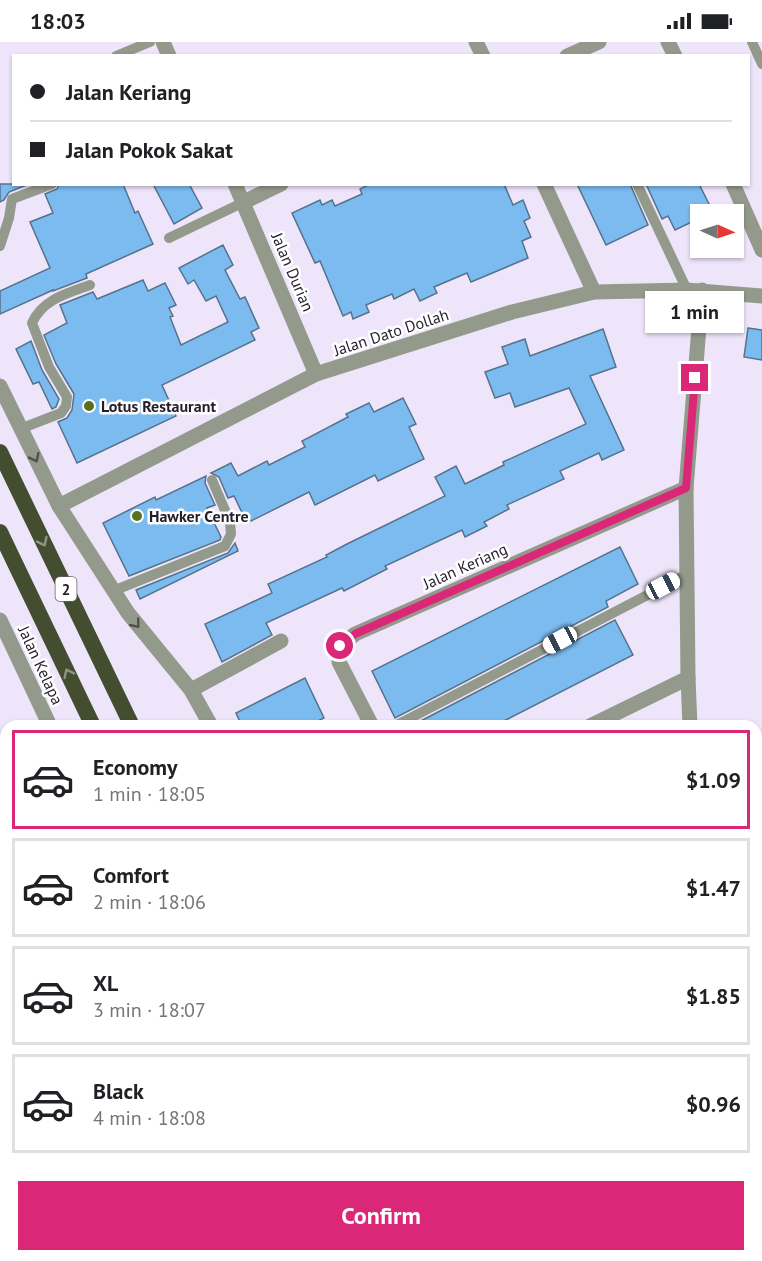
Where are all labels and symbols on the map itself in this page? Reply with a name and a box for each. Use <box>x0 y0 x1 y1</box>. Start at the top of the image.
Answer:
north arrow <box>690 204 744 258</box>
street label: Jalan Durian <box>267 229 319 314</box>
callout: 1 min <box>646 291 744 333</box>
street label: Jalan Dato Dollah <box>330 304 451 360</box>
route end <box>681 364 708 391</box>
place label: Lotus Restaurant <box>101 396 216 416</box>
marker: Lotus Restaurant <box>82 399 96 413</box>
one-way arrow <box>27 451 39 462</box>
place label: Hawker Centre <box>149 506 249 526</box>
marker: Hawker Centre <box>130 509 144 523</box>
one-way arrow <box>36 536 48 547</box>
street label: Jalan Keriang <box>419 538 510 594</box>
car <box>643 570 683 602</box>
road number: 2 <box>56 577 76 601</box>
one-way arrow <box>129 617 140 628</box>
street label: Jalan Kelapa <box>14 622 68 708</box>
car <box>540 624 580 656</box>
route start <box>326 632 353 659</box>
one-way arrow <box>63 669 75 680</box>

